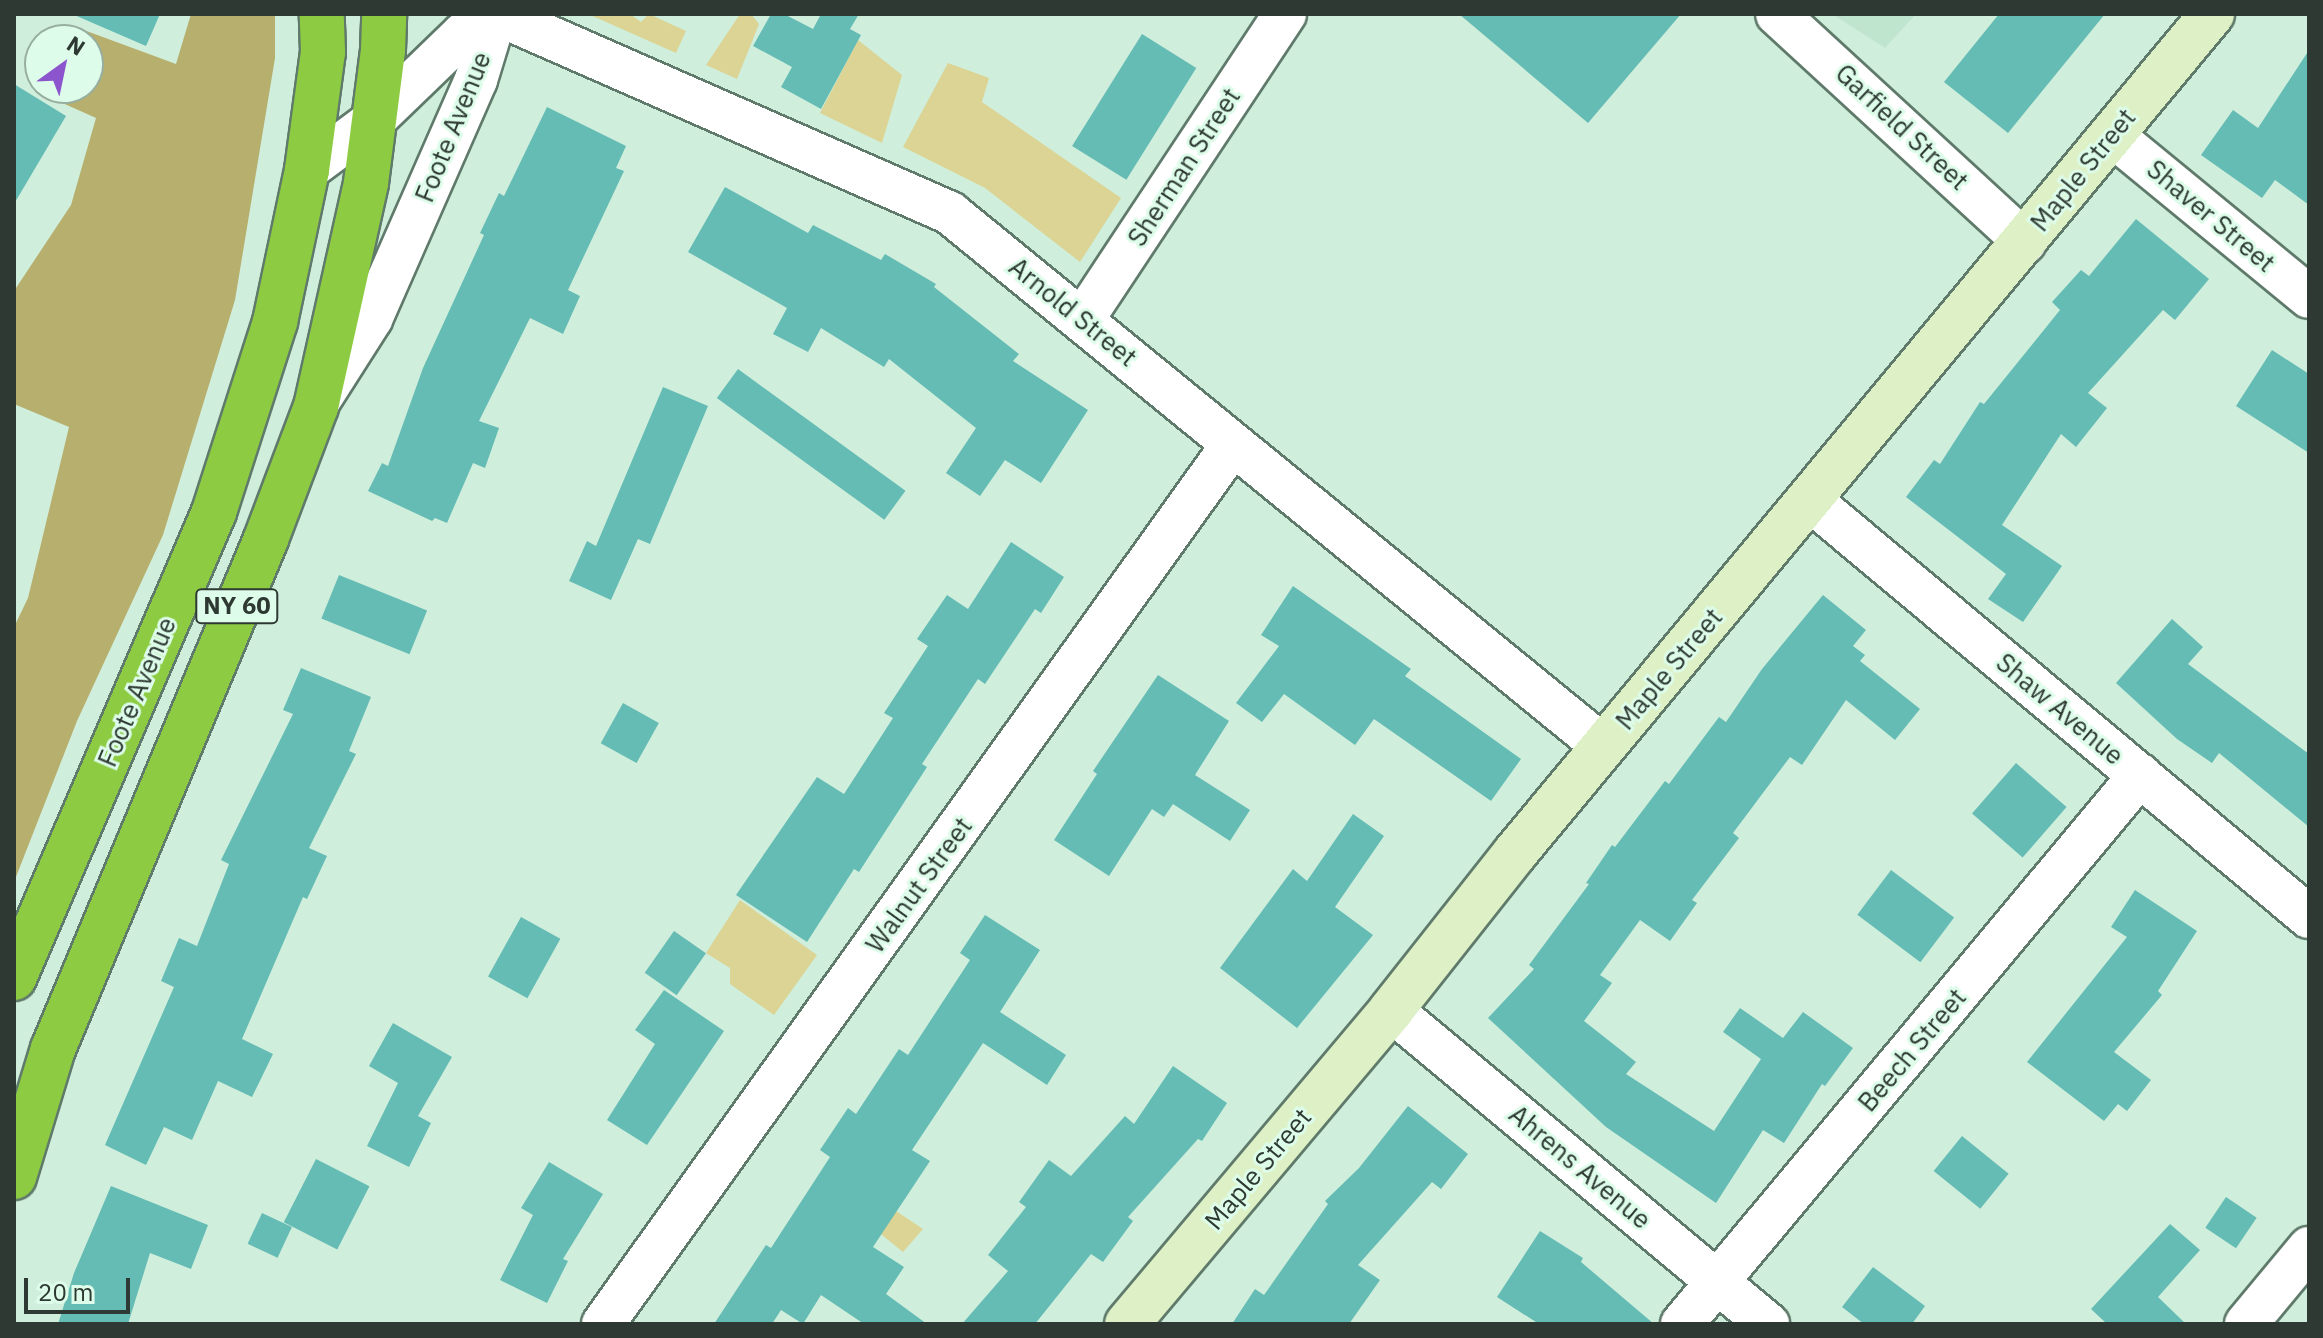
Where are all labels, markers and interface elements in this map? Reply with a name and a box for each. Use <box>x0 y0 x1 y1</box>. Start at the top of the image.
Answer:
north arrow <box>24 24 104 104</box>
text: N <box>62 29 91 62</box>
street label: Foote Avenue <box>409 47 497 207</box>
street label: Garfield Street <box>1829 58 1975 196</box>
street label: Sherman Street <box>1121 82 1247 252</box>
street label: Maple Street <box>2024 102 2142 238</box>
street label: Shaver Street <box>2141 153 2281 279</box>
street label: Arnold Street <box>1003 251 1143 373</box>
road number: NY 60 <box>195 586 279 626</box>
street label: Maple Street <box>1609 602 1729 736</box>
street label: Foote Avenue <box>92 613 182 771</box>
street label: Shaw Avenue <box>1990 647 2130 771</box>
street label: Walnut Street <box>859 811 979 959</box>
street label: Beech Street <box>1852 982 1972 1118</box>
street label: Ahrens Avenue <box>1503 1099 1657 1235</box>
street label: Maple Street <box>1198 1102 1318 1236</box>
scale bar <box>28 1262 134 1312</box>
text: 20 m <box>38 1276 93 1308</box>

